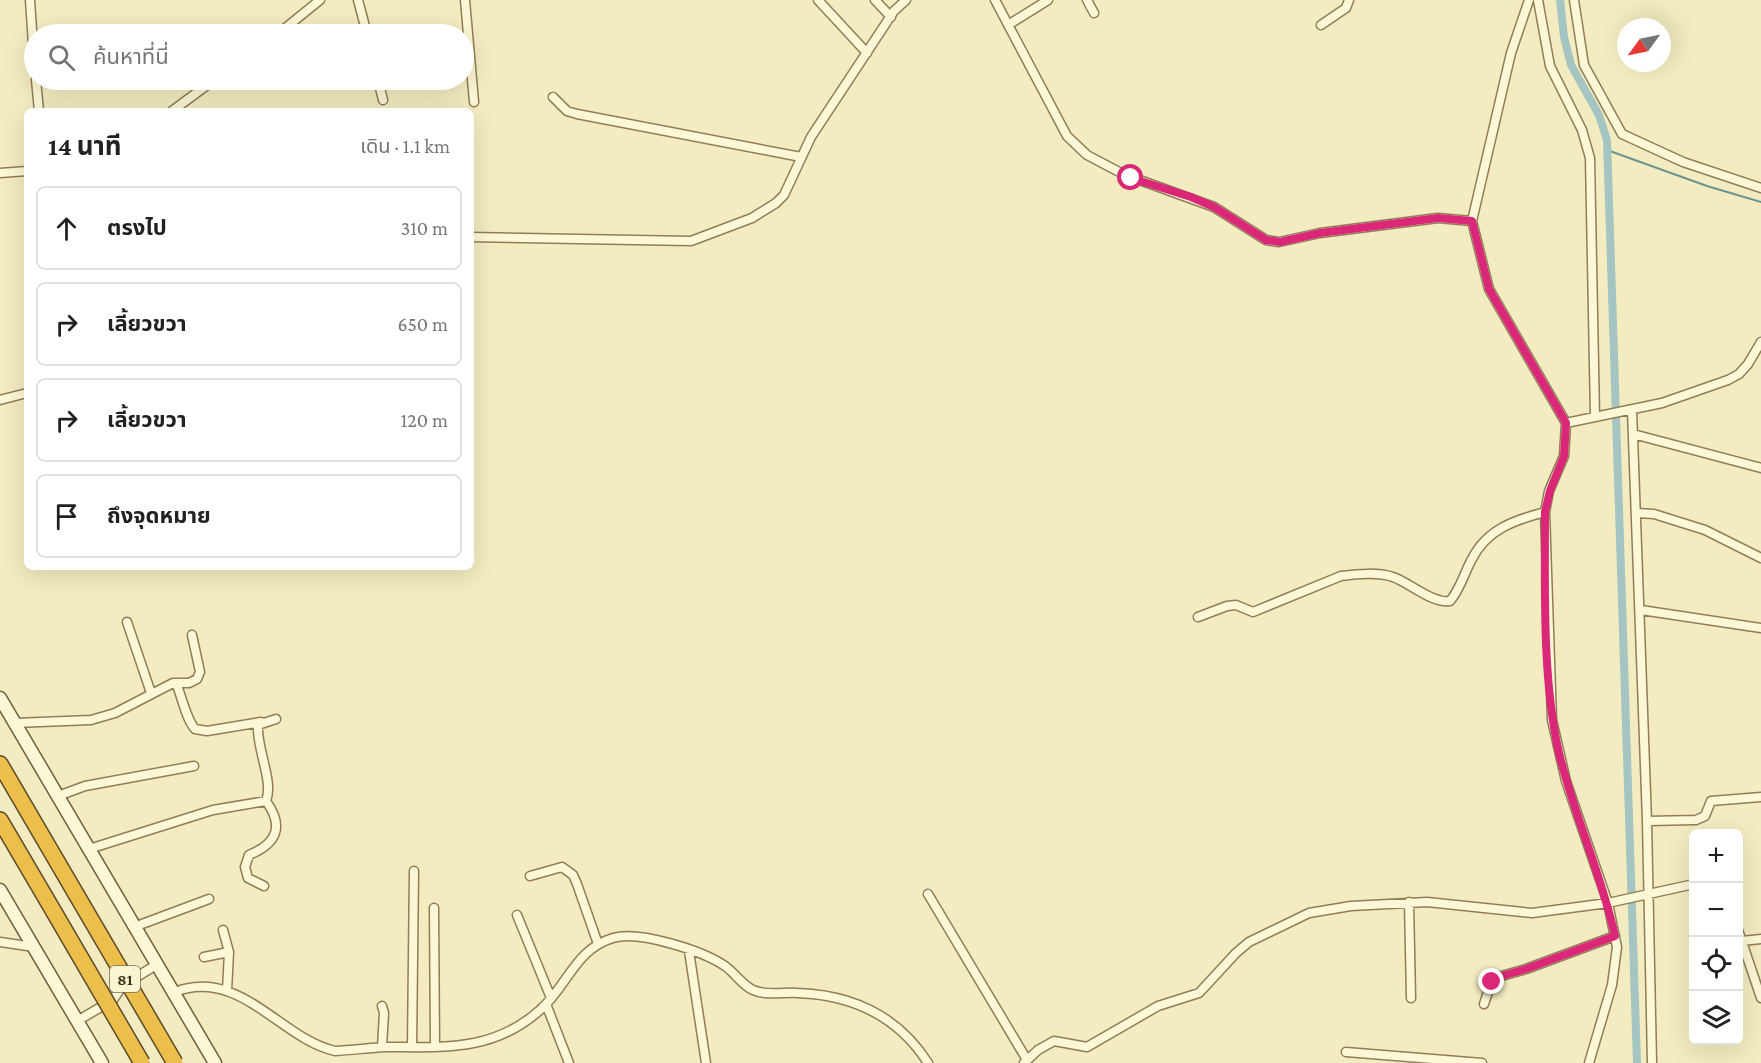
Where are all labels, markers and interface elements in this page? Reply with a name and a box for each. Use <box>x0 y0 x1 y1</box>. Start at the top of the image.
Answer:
north arrow <box>1617 18 1671 72</box>
search box <box>24 24 474 90</box>
icon: search <box>45 41 78 74</box>
text: ค้นหาที่นี่ <box>93 44 169 69</box>
text: 14 นาที <box>48 132 122 161</box>
text: เดิน · 1.1 km <box>360 135 450 157</box>
route start <box>1117 164 1143 190</box>
icon: ahead <box>50 212 83 245</box>
text: ตรงไป <box>107 215 167 240</box>
text: 310 m <box>401 217 448 239</box>
icon: right <box>50 308 83 341</box>
text: เลี้ยวขวา <box>107 311 187 336</box>
text: 650 m <box>398 313 448 335</box>
icon: right <box>50 404 83 437</box>
text: เลี้ยวขวา <box>107 407 187 432</box>
text: 120 m <box>401 409 448 431</box>
icon: arrive <box>50 500 83 533</box>
text: ถึงจุดหมาย <box>107 503 211 528</box>
map controls <box>1689 829 1743 1045</box>
button: + <box>1689 829 1743 883</box>
button: − <box>1689 883 1743 937</box>
button: locate <box>1689 937 1743 991</box>
road number: 81 <box>110 966 140 992</box>
route end <box>1478 968 1504 994</box>
button: layers <box>1689 991 1743 1045</box>

